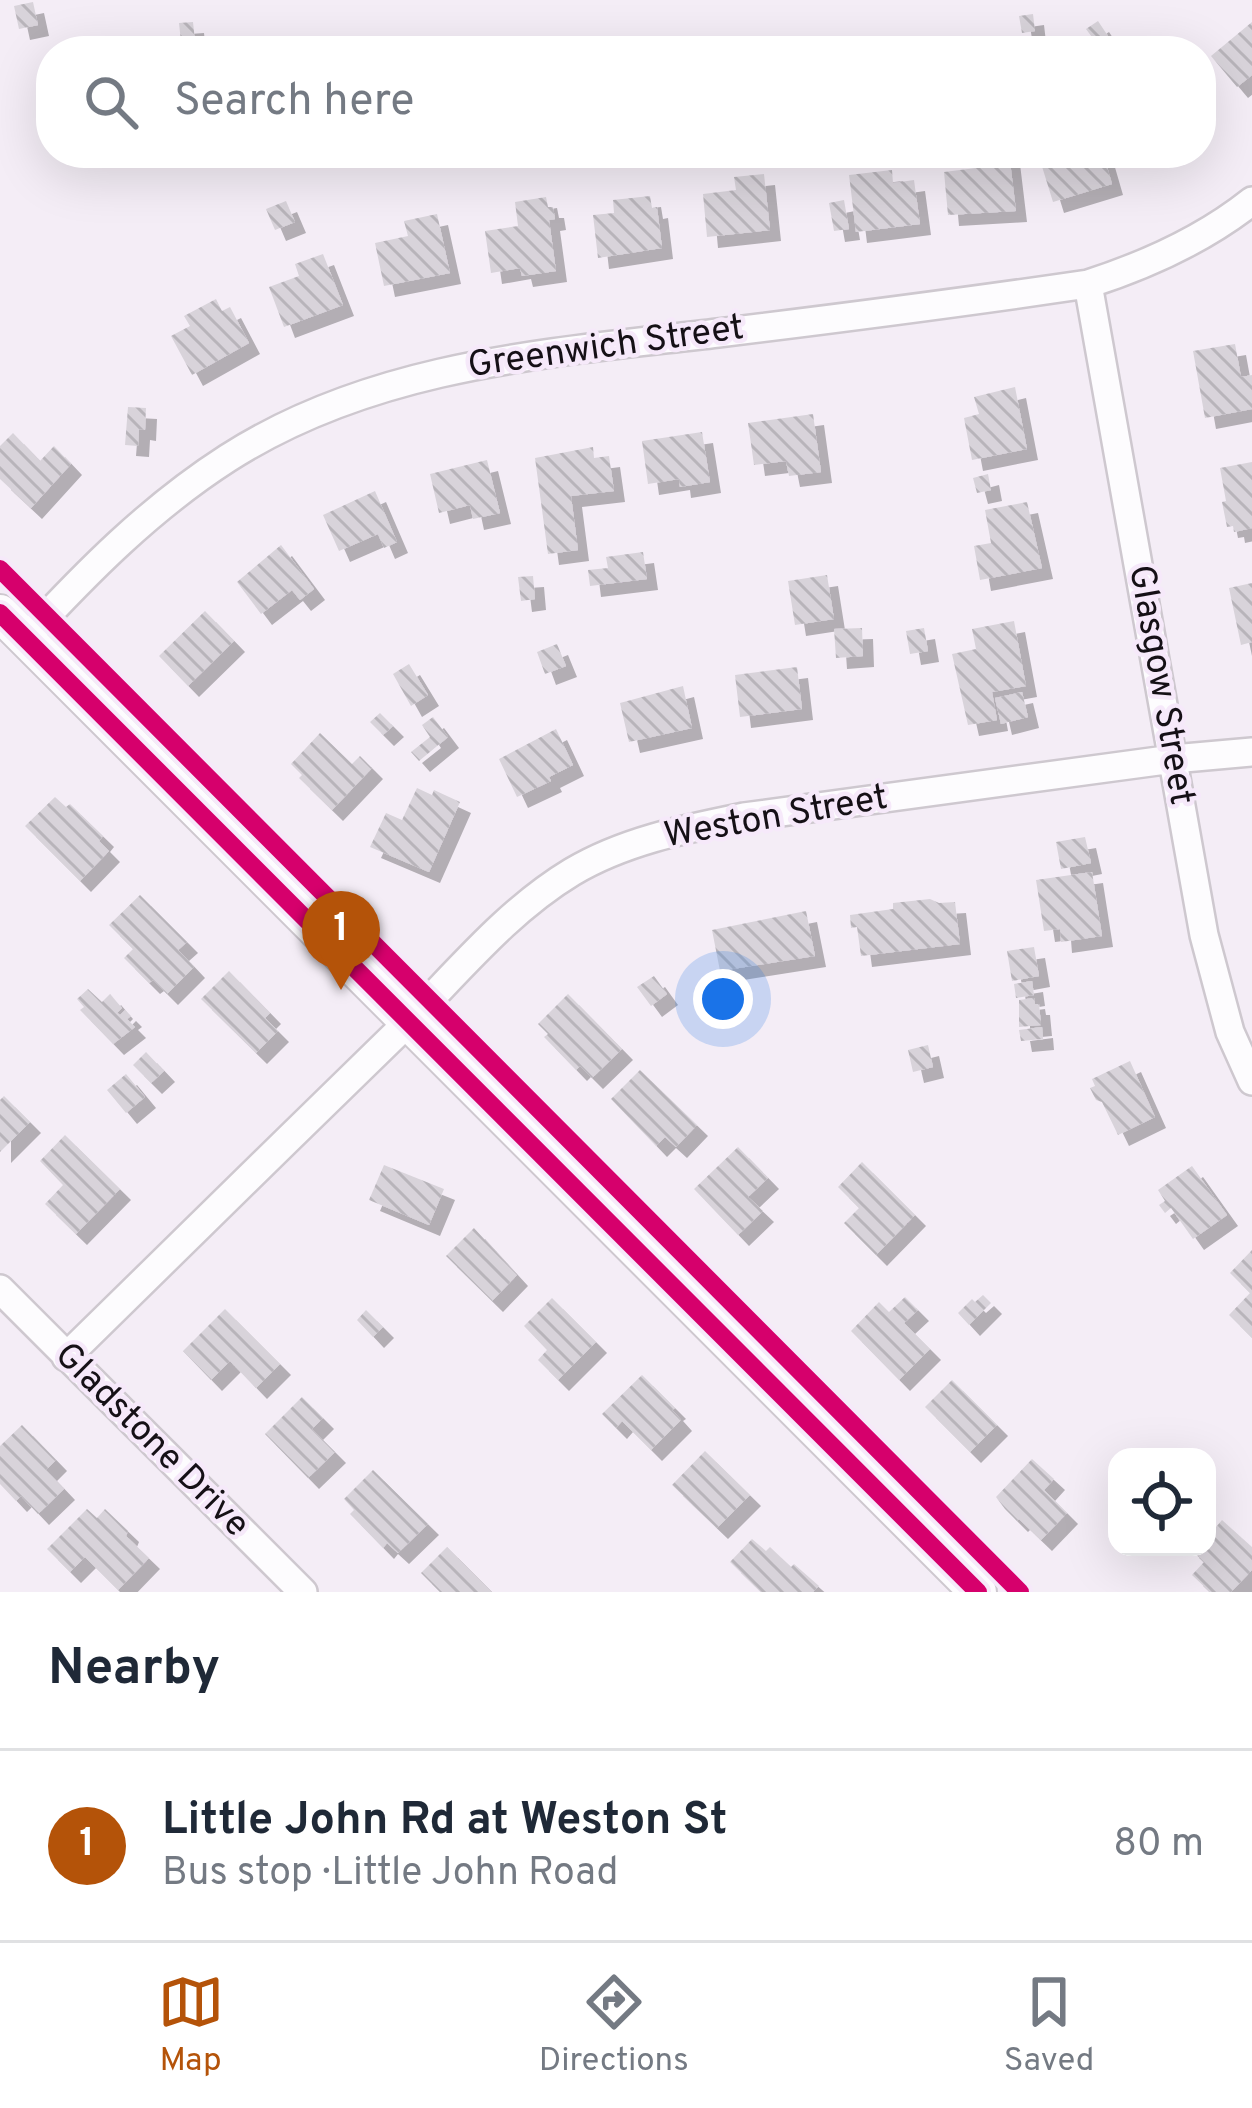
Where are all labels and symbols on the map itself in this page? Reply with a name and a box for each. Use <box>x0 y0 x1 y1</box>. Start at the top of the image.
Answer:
street label: Greenwich Street <box>465 306 747 390</box>
street label: Glasgow Street <box>1116 561 1204 809</box>
street label: Weston Street <box>661 776 891 860</box>
pin: 1 <box>302 891 380 990</box>
your location <box>693 969 753 1029</box>
street label: Gladstone Drive <box>44 1334 258 1548</box>

